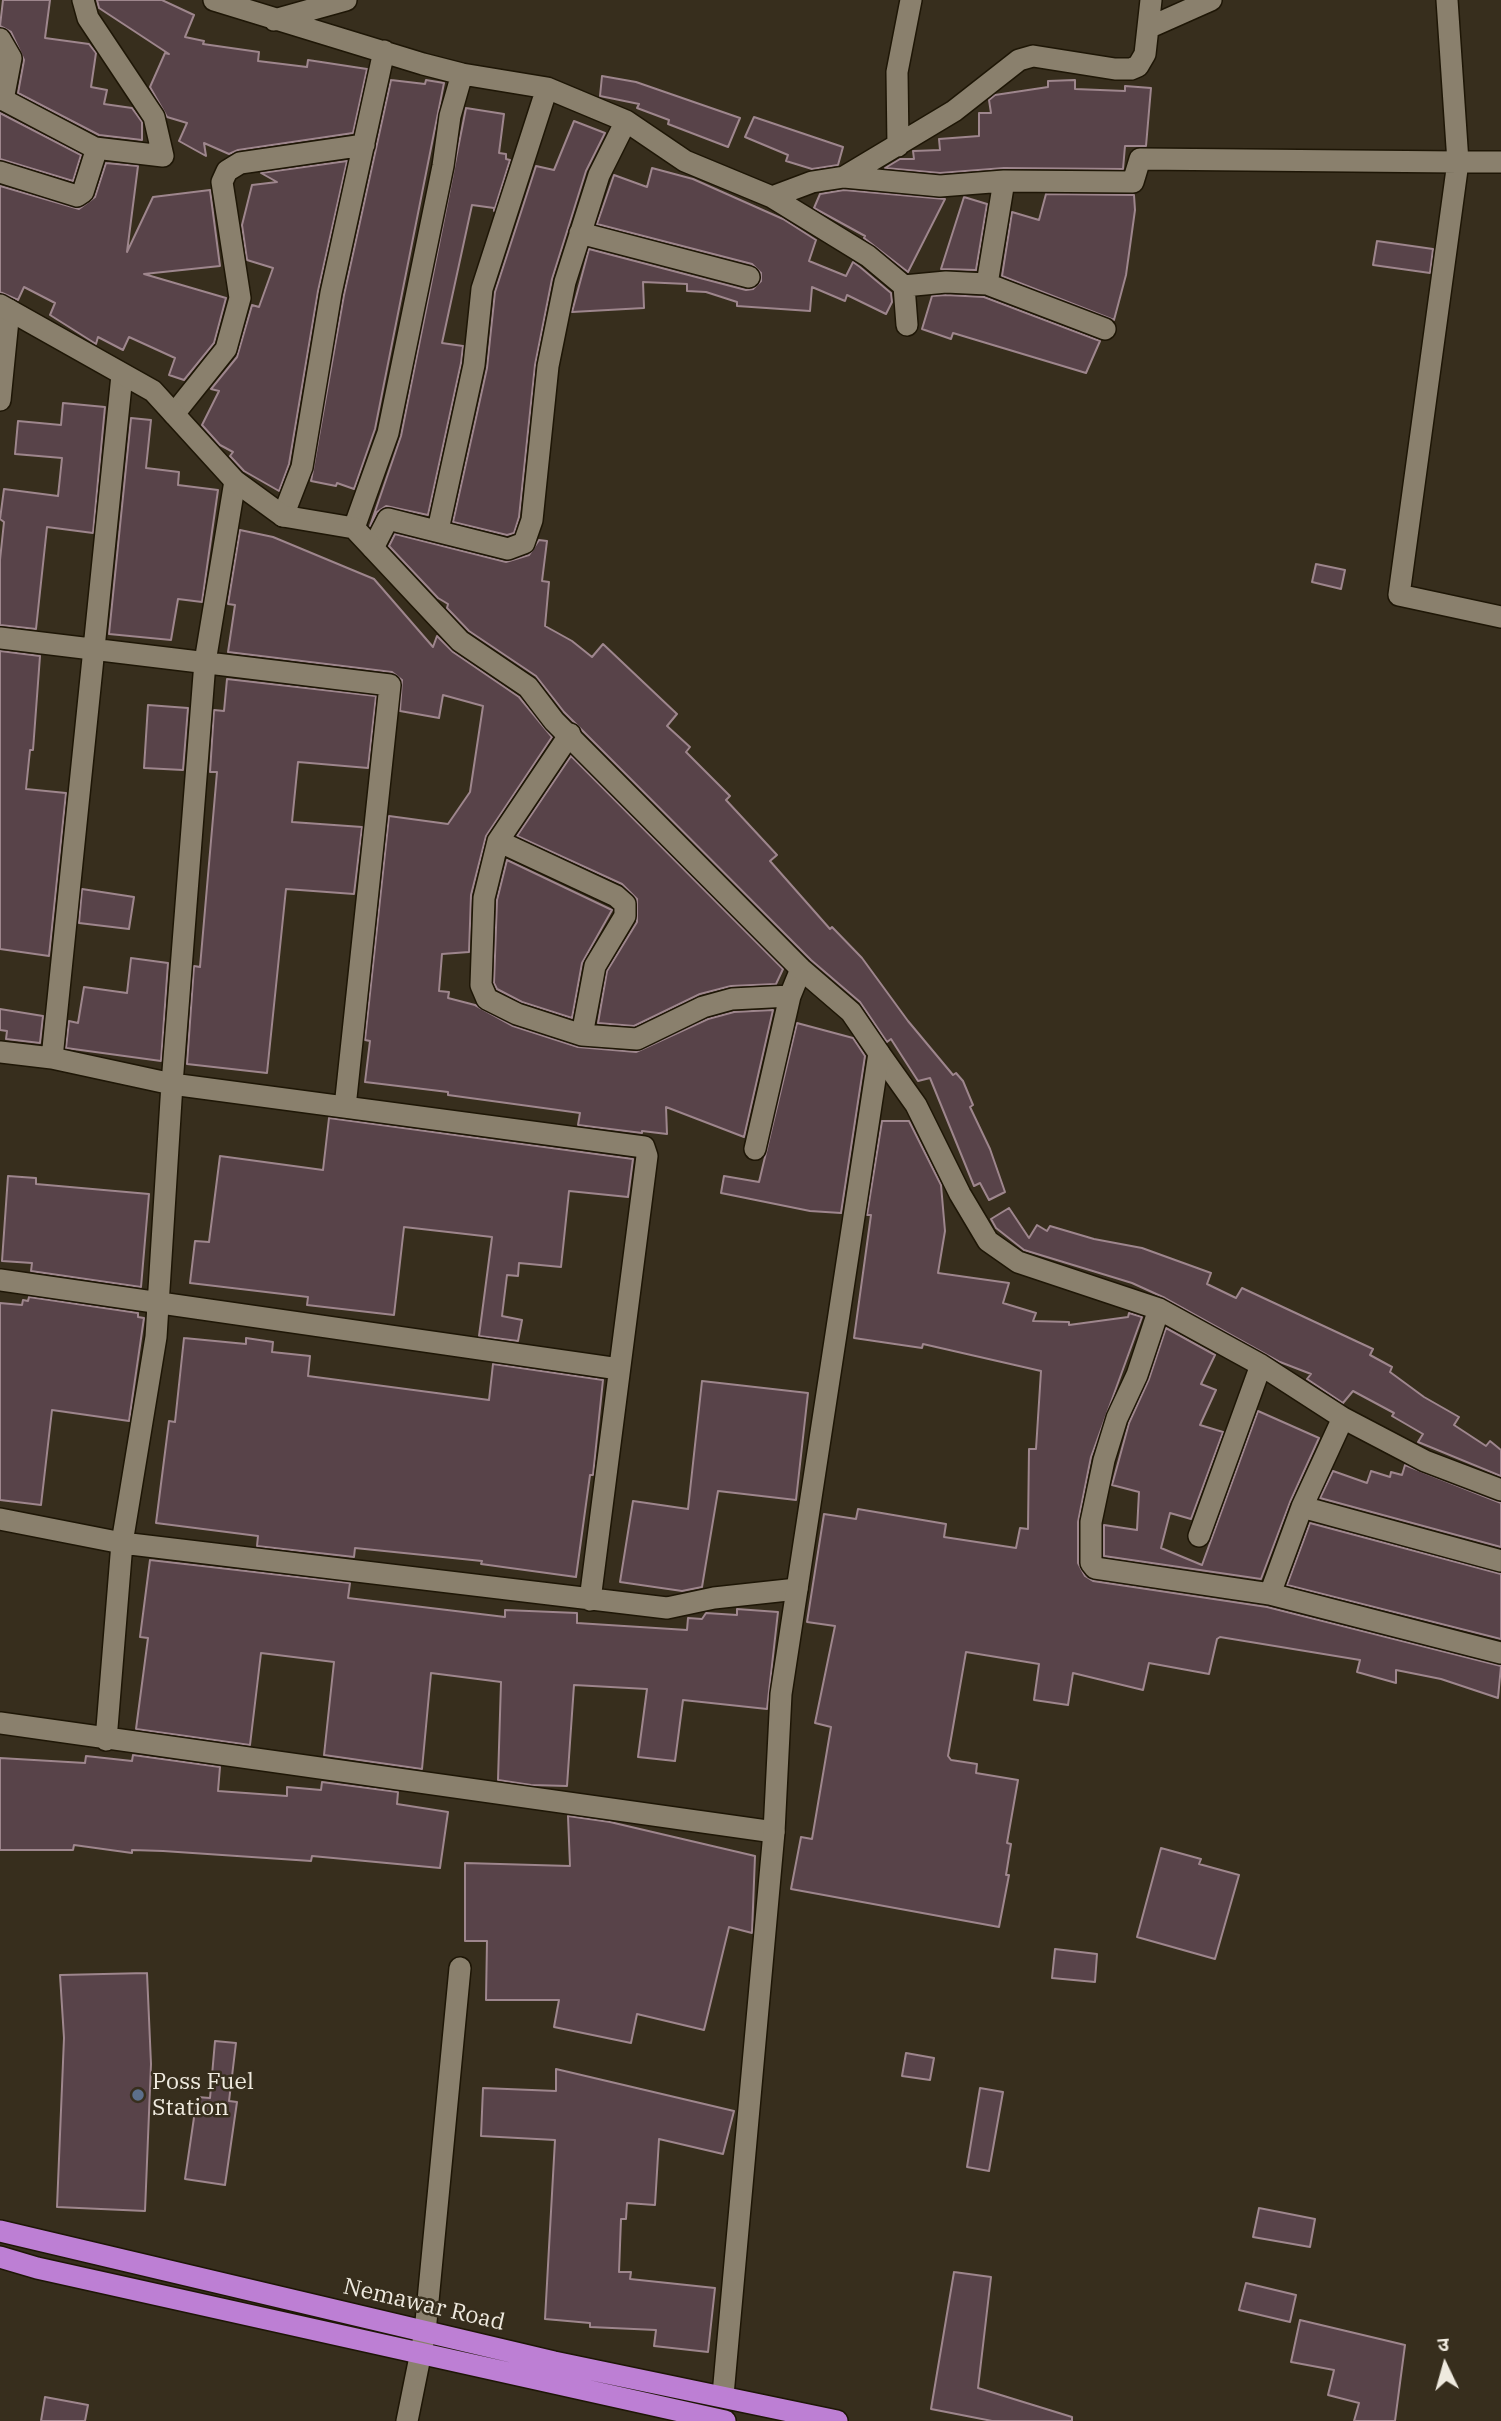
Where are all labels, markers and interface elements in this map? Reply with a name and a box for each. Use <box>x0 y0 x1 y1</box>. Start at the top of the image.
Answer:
place label: Poss Fuel Station <box>152 2068 254 2122</box>
marker: Poss Fuel Station <box>130 2087 146 2103</box>
street label: Nemawar Road <box>340 2273 508 2337</box>
north arrow <box>1410 2330 1480 2400</box>
text: उ <box>1437 2332 1450 2357</box>

